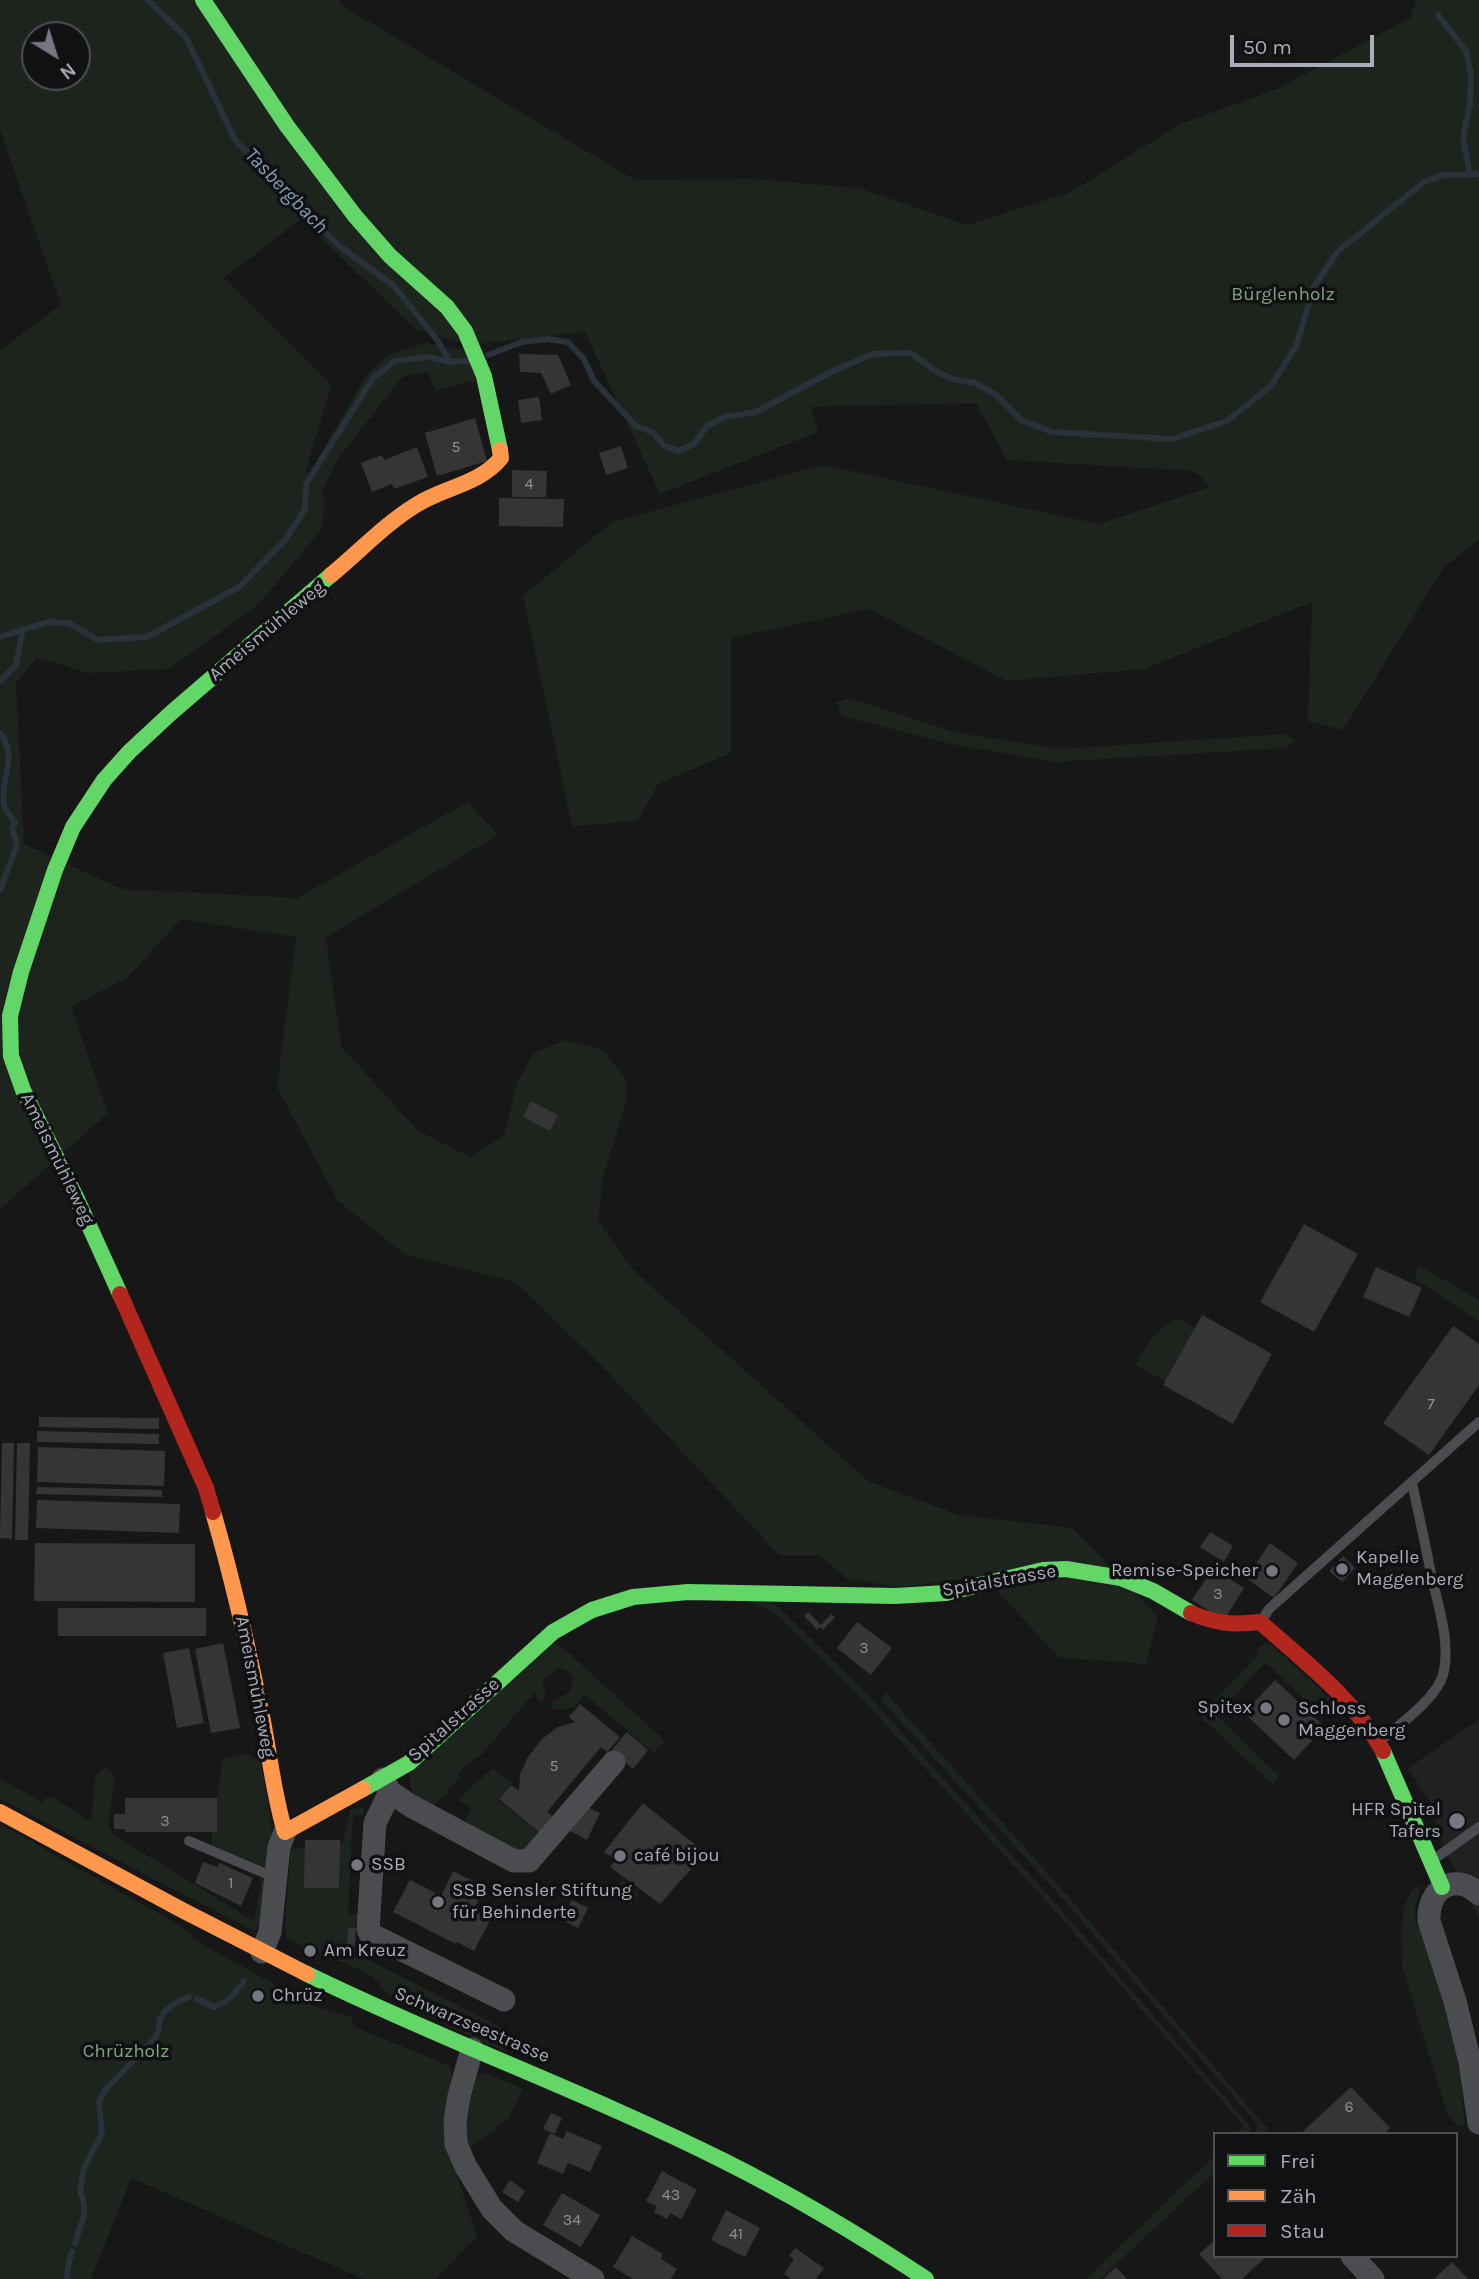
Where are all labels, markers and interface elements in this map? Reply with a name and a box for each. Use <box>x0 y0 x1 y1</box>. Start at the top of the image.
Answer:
north arrow <box>21 21 91 91</box>
scale bar <box>1234 21 1378 65</box>
text: 50 m <box>1243 35 1292 59</box>
text: N <box>56 58 80 84</box>
water label: Tasbergbach <box>239 143 333 239</box>
park label: Bürglenholz <box>1231 284 1335 306</box>
house number: 5 <box>451 437 461 457</box>
house number: 4 <box>525 474 533 494</box>
street label: Ameismühleweg <box>204 576 330 686</box>
street label: Ameismühleweg <box>15 1089 99 1229</box>
house number: 7 <box>1427 1394 1435 1414</box>
place label: Kapelle Maggenberg <box>1356 1547 1464 1591</box>
street label: Spitalstrasse <box>940 1560 1058 1602</box>
place label: Remise-Speicher <box>1111 1560 1258 1582</box>
marker: Kapelle Maggenberg <box>1334 1561 1350 1577</box>
marker: Remise-Speicher <box>1264 1563 1280 1579</box>
house number: 3 <box>1213 1584 1223 1604</box>
street label: Ameismühleweg <box>230 1614 280 1760</box>
house number: 3 <box>859 1638 869 1658</box>
street label: Spitalstrasse <box>404 1673 504 1767</box>
place label: Spitex <box>1197 1697 1252 1719</box>
place label: Schloss Maggenberg <box>1298 1698 1406 1742</box>
marker: Spitex <box>1258 1700 1274 1716</box>
marker: Schloss Maggenberg <box>1276 1712 1292 1728</box>
house number: 5 <box>549 1756 559 1776</box>
place label: HFR Spital Tafers <box>1351 1799 1441 1843</box>
house number: 3 <box>160 1811 170 1831</box>
marker: HFR Spital Tafers <box>1447 1811 1467 1831</box>
place label: café bijou <box>634 1845 720 1867</box>
marker: café bijou <box>612 1848 628 1864</box>
place label: SSB <box>371 1854 406 1876</box>
marker: SSB <box>349 1857 365 1873</box>
house number: 1 <box>228 1873 234 1893</box>
place label: SSB Sensler Stiftung für Behinderte <box>452 1880 632 1924</box>
marker: SSB Sensler Stiftung für Behinderte <box>430 1894 446 1910</box>
place label: Am Kreuz <box>324 1940 406 1962</box>
marker: Am Kreuz <box>302 1943 318 1959</box>
street label: Schwarzseestrasse <box>391 1982 553 2068</box>
place label: Chrüz <box>272 1985 323 2007</box>
marker: Chrüz <box>250 1988 266 2004</box>
park label: Chrüzholz <box>83 2041 169 2063</box>
house number: 6 <box>1344 2097 1354 2117</box>
legend <box>1213 2132 1458 2258</box>
text: Frei <box>1280 2149 1316 2173</box>
text: Zäh <box>1280 2184 1317 2208</box>
house number: 43 <box>662 2185 680 2205</box>
house number: 34 <box>563 2210 581 2230</box>
text: Stau <box>1280 2219 1325 2243</box>
house number: 41 <box>729 2224 743 2244</box>

